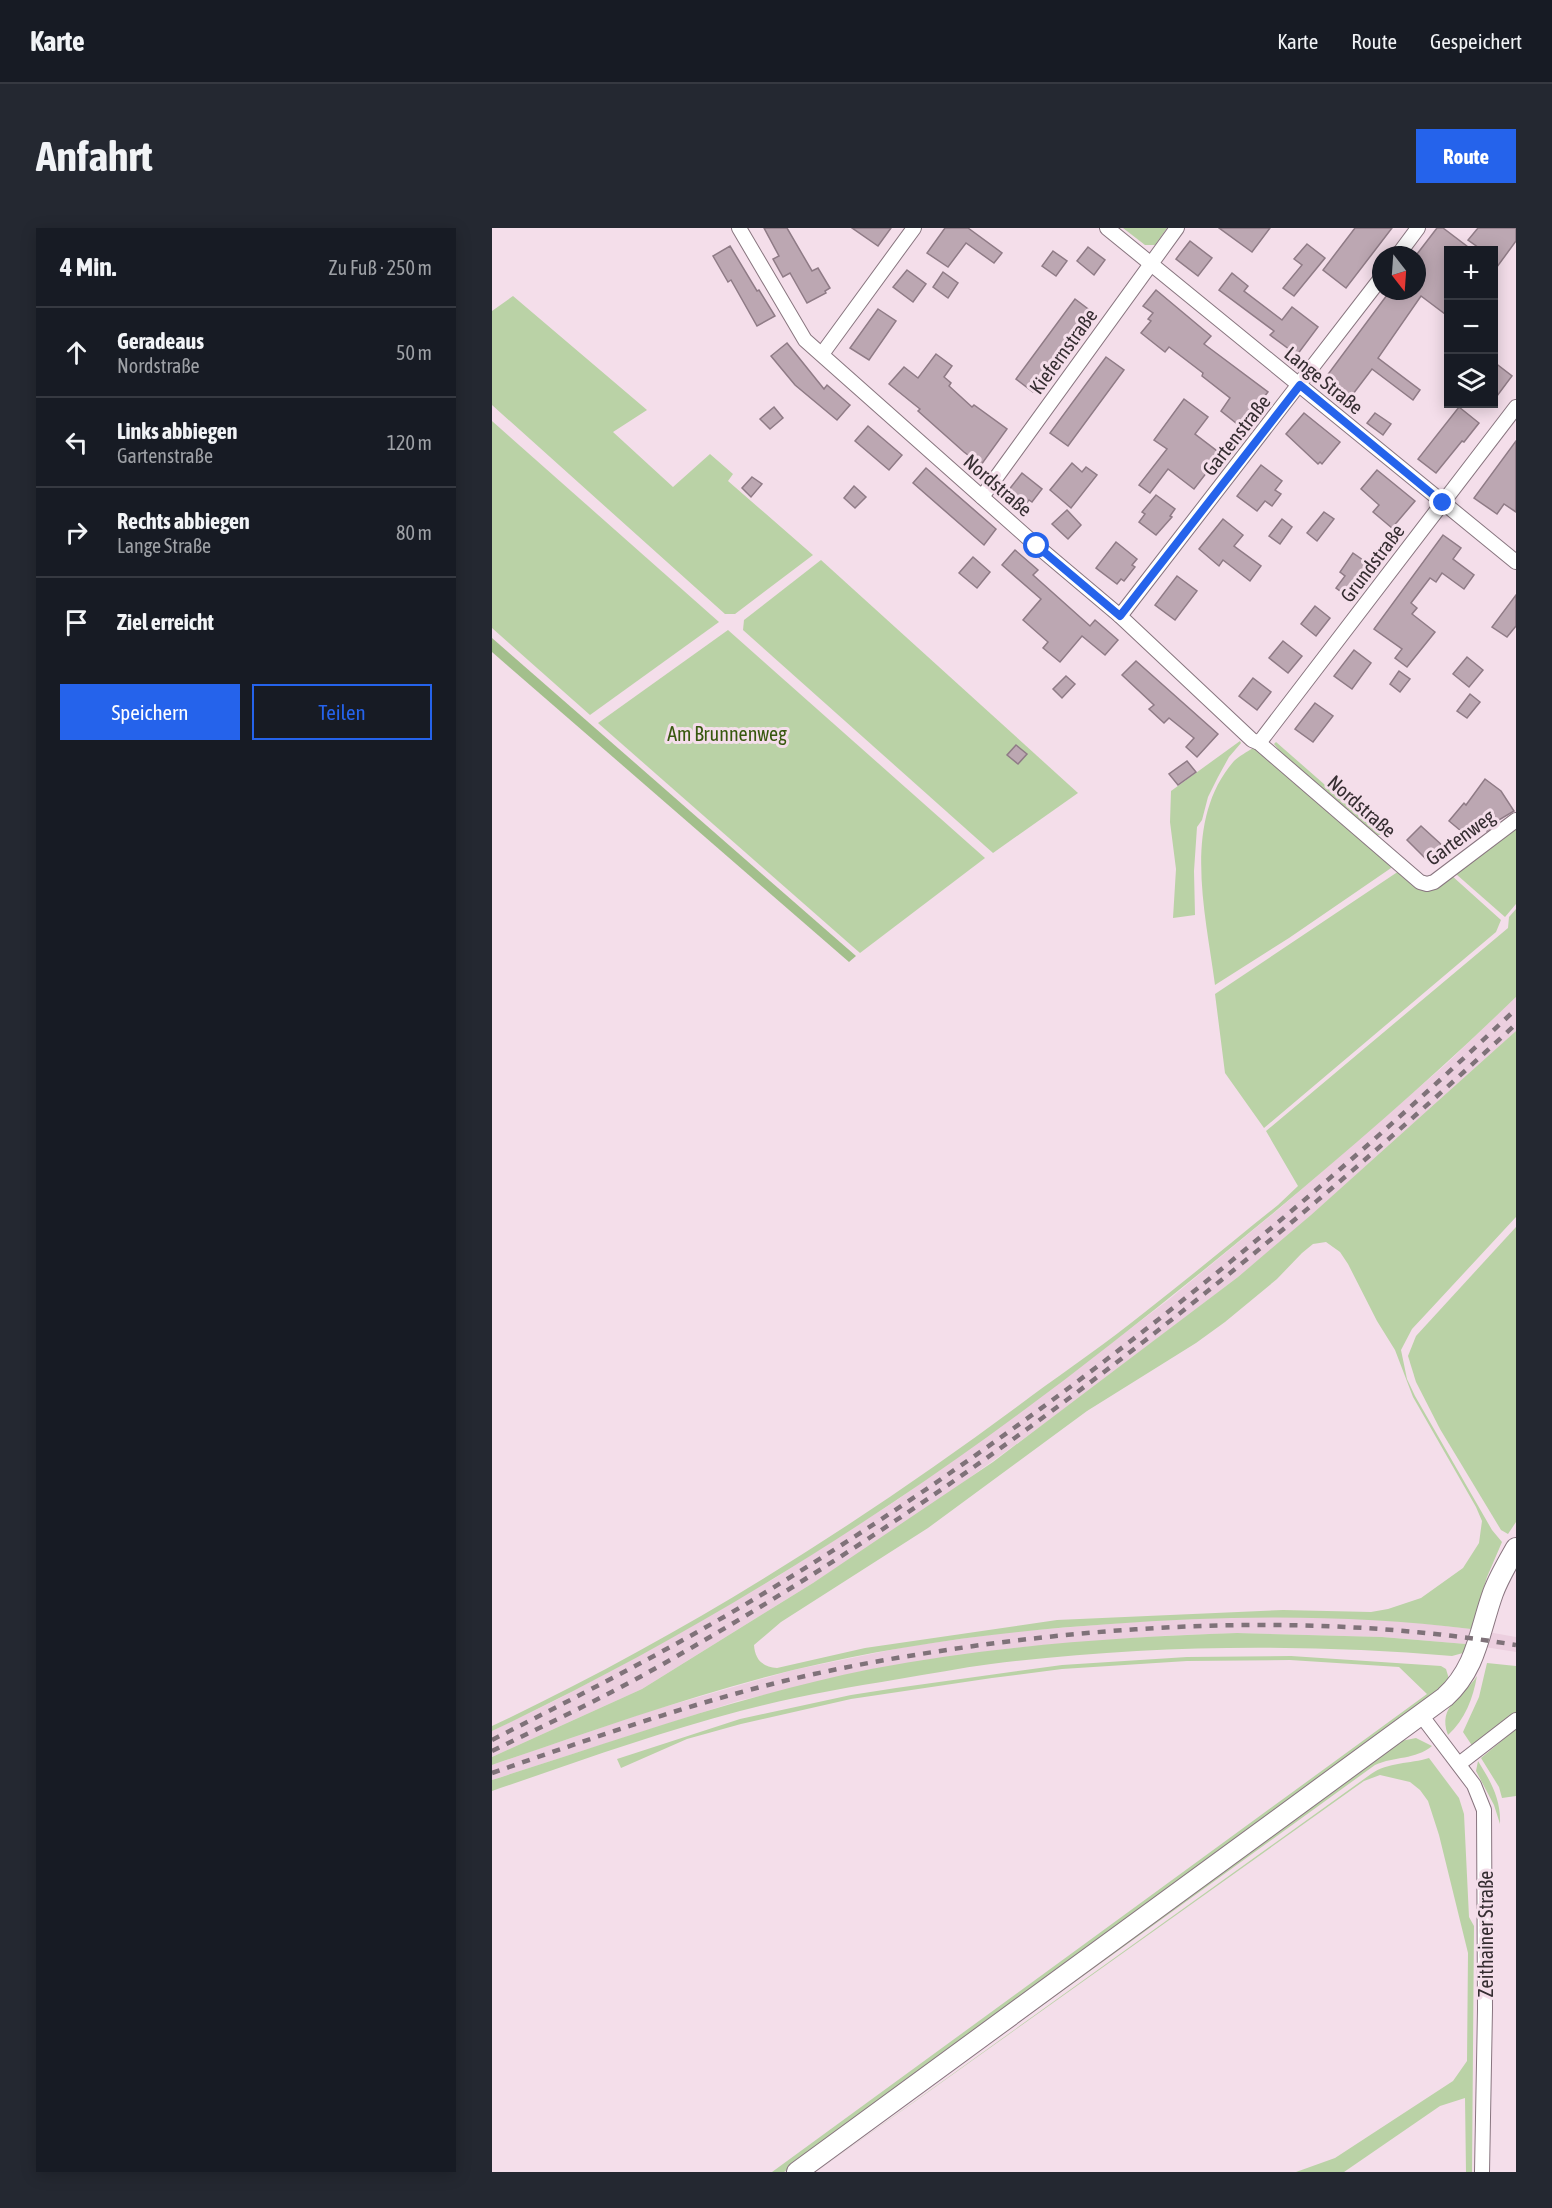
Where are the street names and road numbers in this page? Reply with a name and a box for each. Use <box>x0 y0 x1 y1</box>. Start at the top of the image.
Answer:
street label: Kiefernstraße <box>1024 304 1102 398</box>
street label: Lange Straße <box>1280 341 1368 419</box>
street label: Gartenstraße <box>1197 390 1275 480</box>
street label: Nordstraße <box>959 449 1037 521</box>
street label: Grundstraße <box>1335 520 1409 606</box>
street label: Nordstraße <box>1323 770 1401 842</box>
street label: Gartenweg <box>1421 804 1499 870</box>
street label: Zeithainer Straße <box>1474 1871 1497 1997</box>

